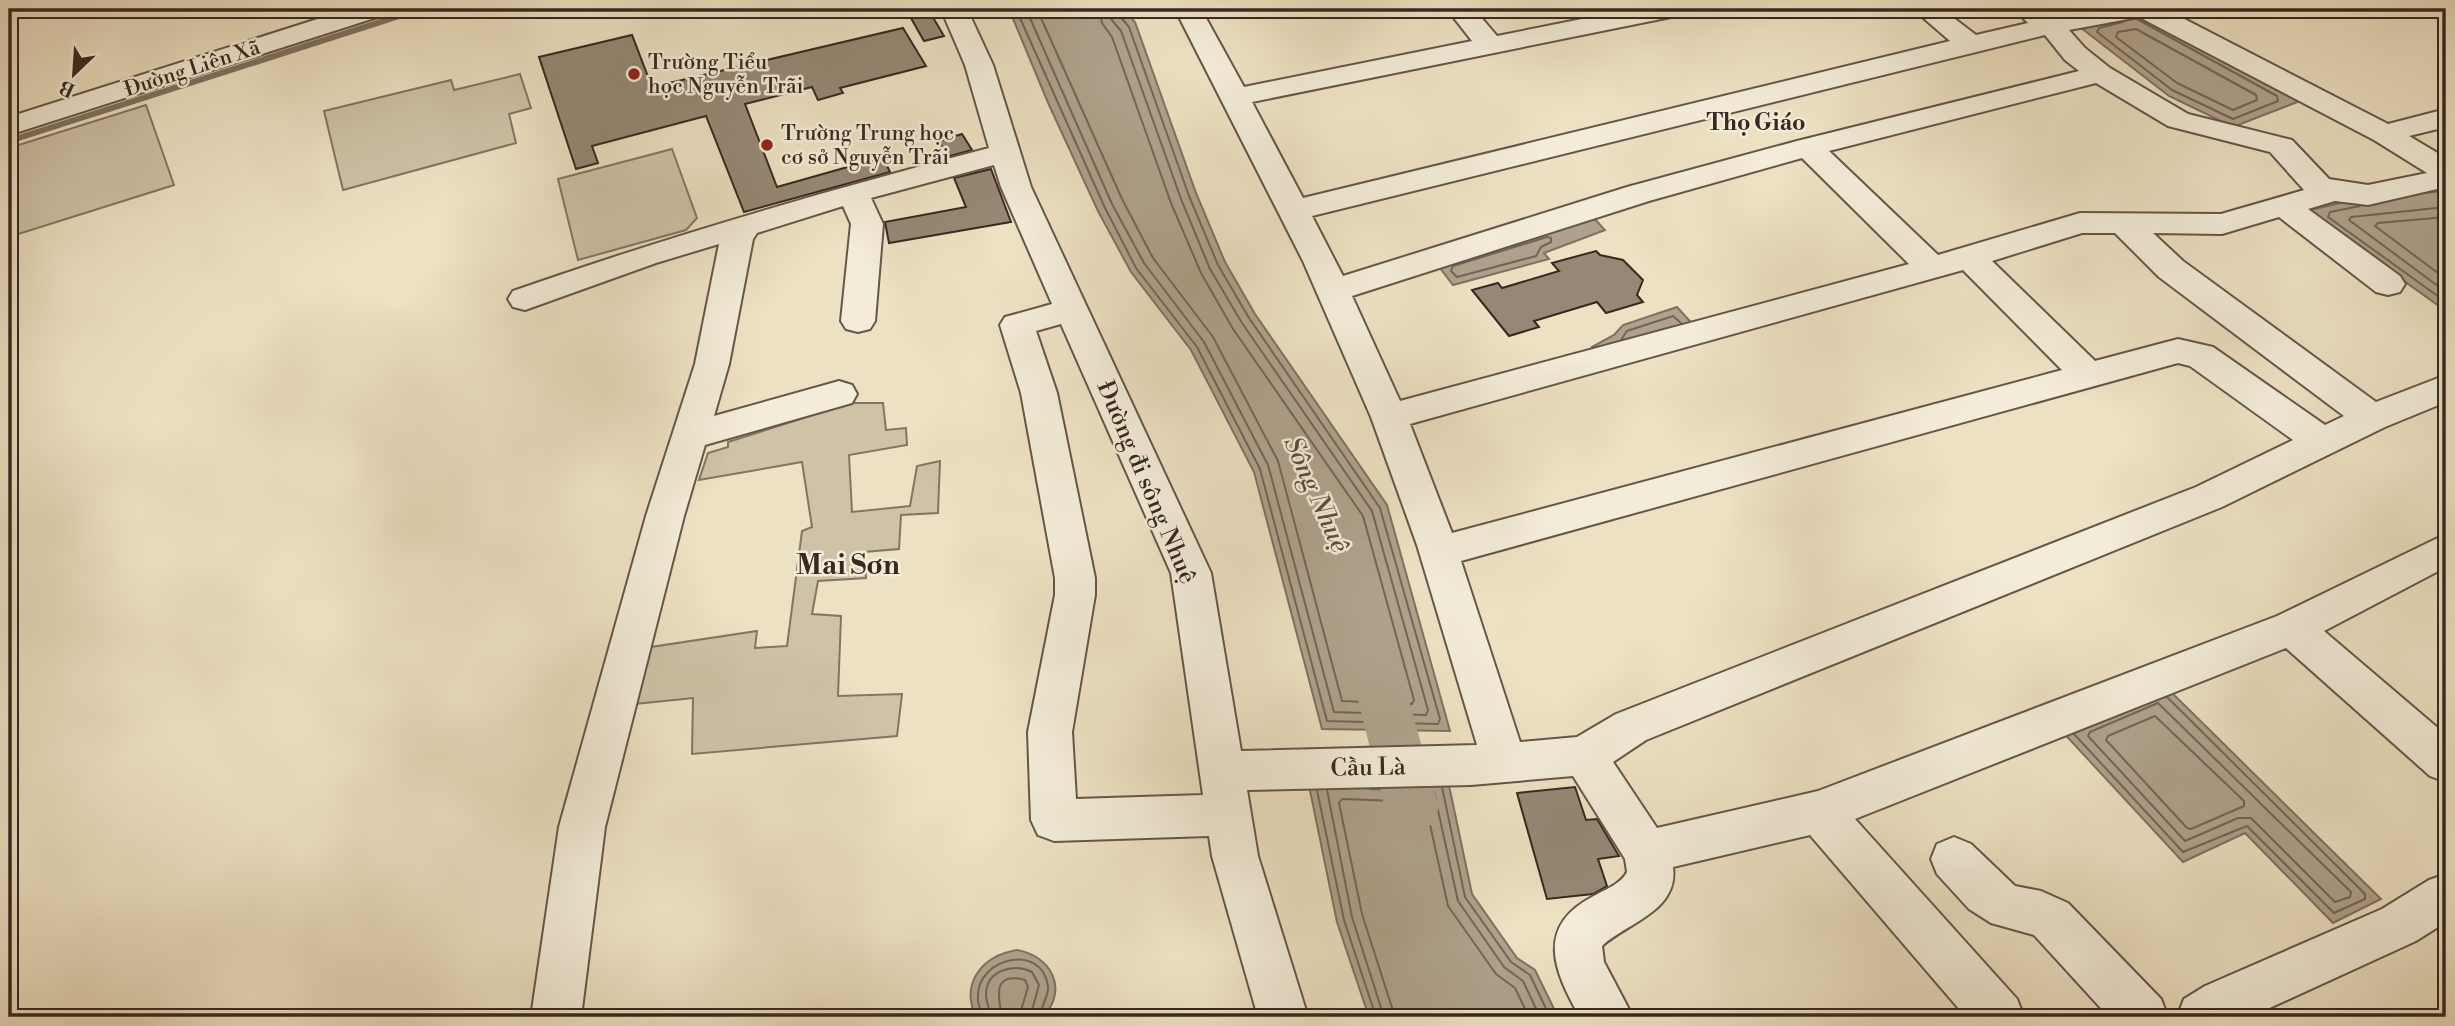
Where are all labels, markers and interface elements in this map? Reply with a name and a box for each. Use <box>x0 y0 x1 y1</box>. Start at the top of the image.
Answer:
street label: Đường Liên Xã <box>121 35 264 103</box>
north arrow <box>38 38 108 108</box>
place label: Trường Tiểu học Nguyễn Trãi <box>648 50 804 100</box>
marker: Trường Tiểu học Nguyễn Trãi <box>626 66 642 82</box>
text: B <box>56 75 79 102</box>
district label: Thọ Giáo <box>1706 109 1806 137</box>
place label: Trường Trung học cơ sở Nguyễn Trãi <box>781 121 954 171</box>
marker: Trường Trung học cơ sở Nguyễn Trãi <box>759 137 775 153</box>
street label: Đường đi sông Nhuệ <box>1090 376 1202 588</box>
water label: Sông Nhuệ <box>1276 432 1356 558</box>
district label: Mai Sơn <box>796 548 900 583</box>
street label: Cầu Là <box>1330 752 1407 784</box>

